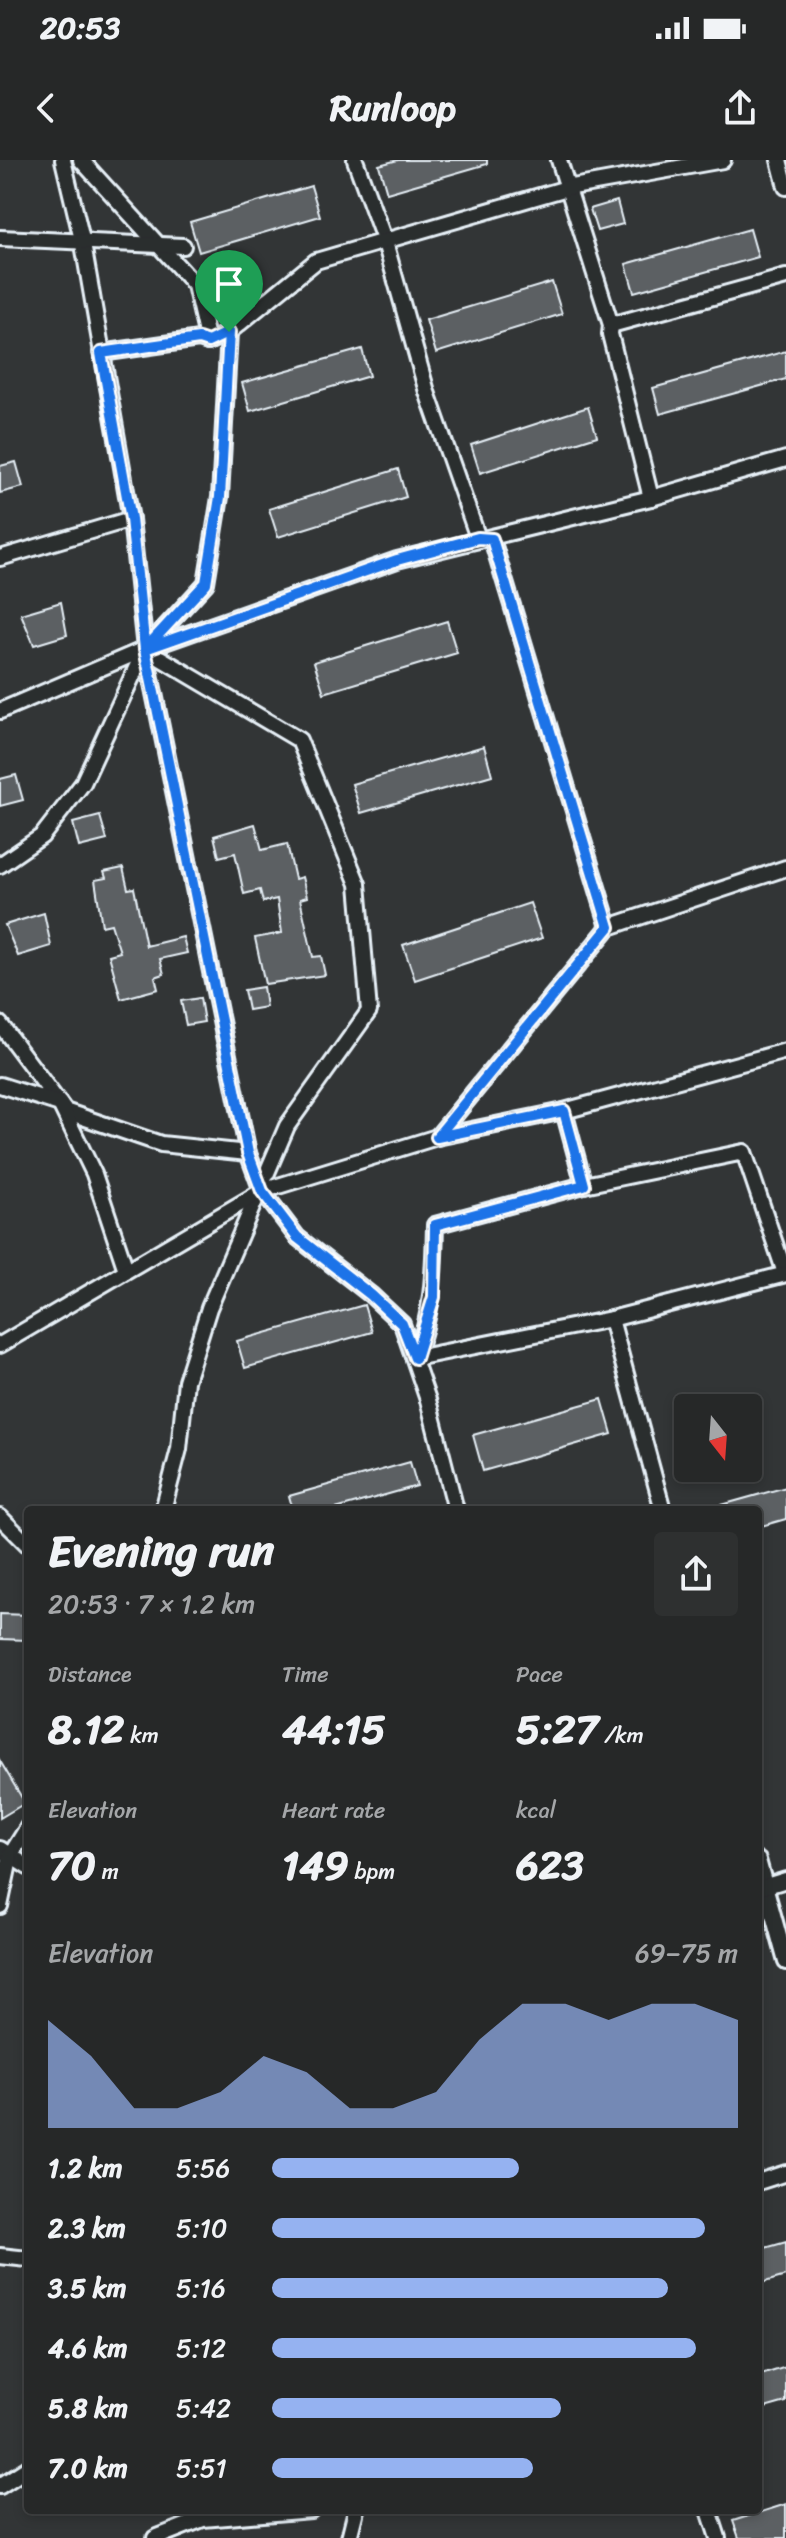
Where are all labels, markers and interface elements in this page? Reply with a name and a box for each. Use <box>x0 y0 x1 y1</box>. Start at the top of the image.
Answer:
text: 20:53 <box>40 1 120 55</box>
text: Runloop <box>330 76 456 140</box>
icon: back <box>24 86 68 130</box>
icon: share <box>718 86 762 130</box>
pin <box>195 250 263 332</box>
icon: arrive <box>207 262 251 306</box>
north arrow <box>674 1394 762 1482</box>
map controls <box>674 1394 762 1482</box>
text: Evening run <box>48 1512 274 1590</box>
button: share <box>654 1532 738 1616</box>
text: 20:53 · 7 × 1.2 km <box>48 1581 255 1627</box>
text: Distance <box>48 1655 132 1694</box>
text: Time <box>282 1655 329 1694</box>
text: Pace <box>516 1655 563 1694</box>
text: 8.12 <box>48 1694 124 1765</box>
text: 44:15 <box>282 1694 386 1765</box>
text: 5:27 <box>516 1694 598 1765</box>
text: km <box>124 1716 159 1755</box>
text: /km <box>598 1716 644 1755</box>
text: Elevation <box>48 1791 137 1830</box>
text: Heart rate <box>282 1791 385 1830</box>
text: kcal <box>516 1791 556 1830</box>
text: 70 <box>48 1830 96 1901</box>
text: 149 <box>282 1830 349 1901</box>
text: 623 <box>516 1830 584 1901</box>
text: m <box>96 1852 119 1891</box>
text: bpm <box>349 1852 395 1891</box>
text: Elevation <box>48 1930 153 1976</box>
text: 69–75 m <box>635 1930 738 1976</box>
text: 1.2 km <box>48 2145 123 2191</box>
text: 5:56 <box>176 2145 230 2191</box>
text: 2.3 km <box>48 2205 126 2251</box>
text: 5:10 <box>176 2205 227 2251</box>
text: 3.5 km <box>48 2265 127 2311</box>
text: 5:16 <box>176 2265 226 2311</box>
text: 4.6 km <box>48 2325 127 2371</box>
text: 5:12 <box>176 2325 226 2371</box>
text: 5.8 km <box>48 2385 128 2431</box>
text: 5:42 <box>176 2385 231 2431</box>
text: 7.0 km <box>48 2445 128 2491</box>
text: 5:51 <box>176 2445 227 2491</box>

